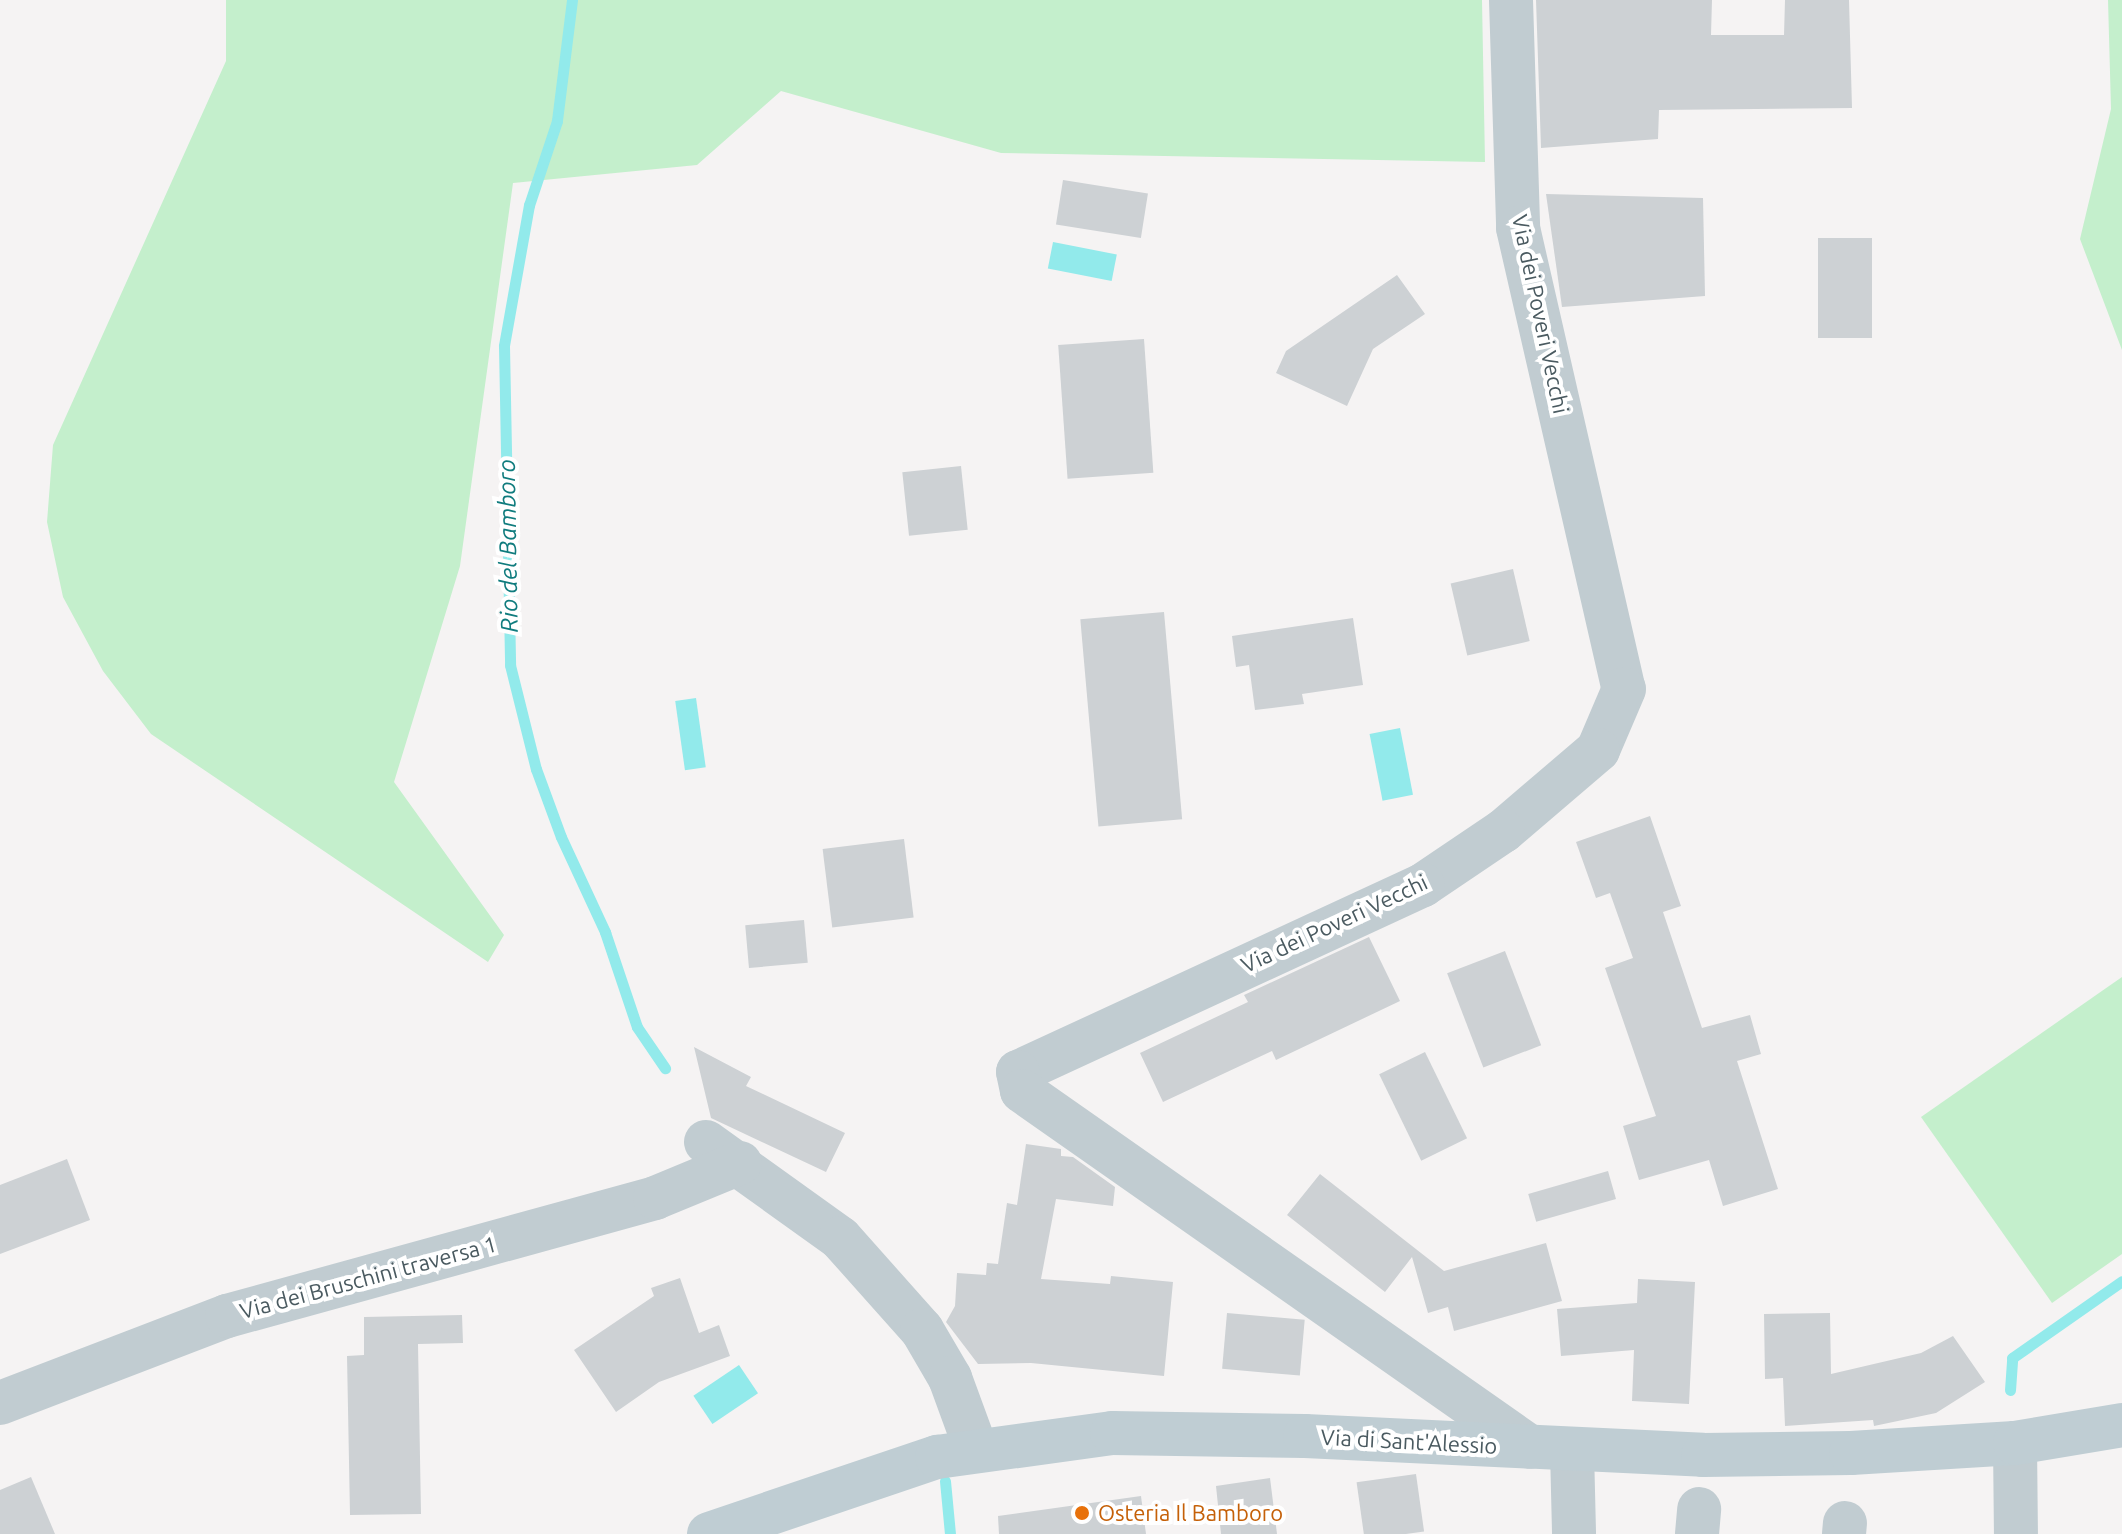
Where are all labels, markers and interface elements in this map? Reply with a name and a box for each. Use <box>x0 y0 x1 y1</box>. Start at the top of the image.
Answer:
street label: Via dei Poveri Vecchi <box>1507 212 1575 416</box>
water label: Rio del Bamboro <box>492 459 524 633</box>
street label: Via dei Poveri Vecchi <box>1237 868 1431 978</box>
street label: Via dei Bruschini traversa 1 <box>237 1230 499 1324</box>
street label: Via di Sant'Alessio <box>1320 1423 1498 1459</box>
place label: Osteria Il Bamboro <box>1098 1500 1283 1526</box>
marker: Osteria Il Bamboro <box>1073 1504 1091 1522</box>

